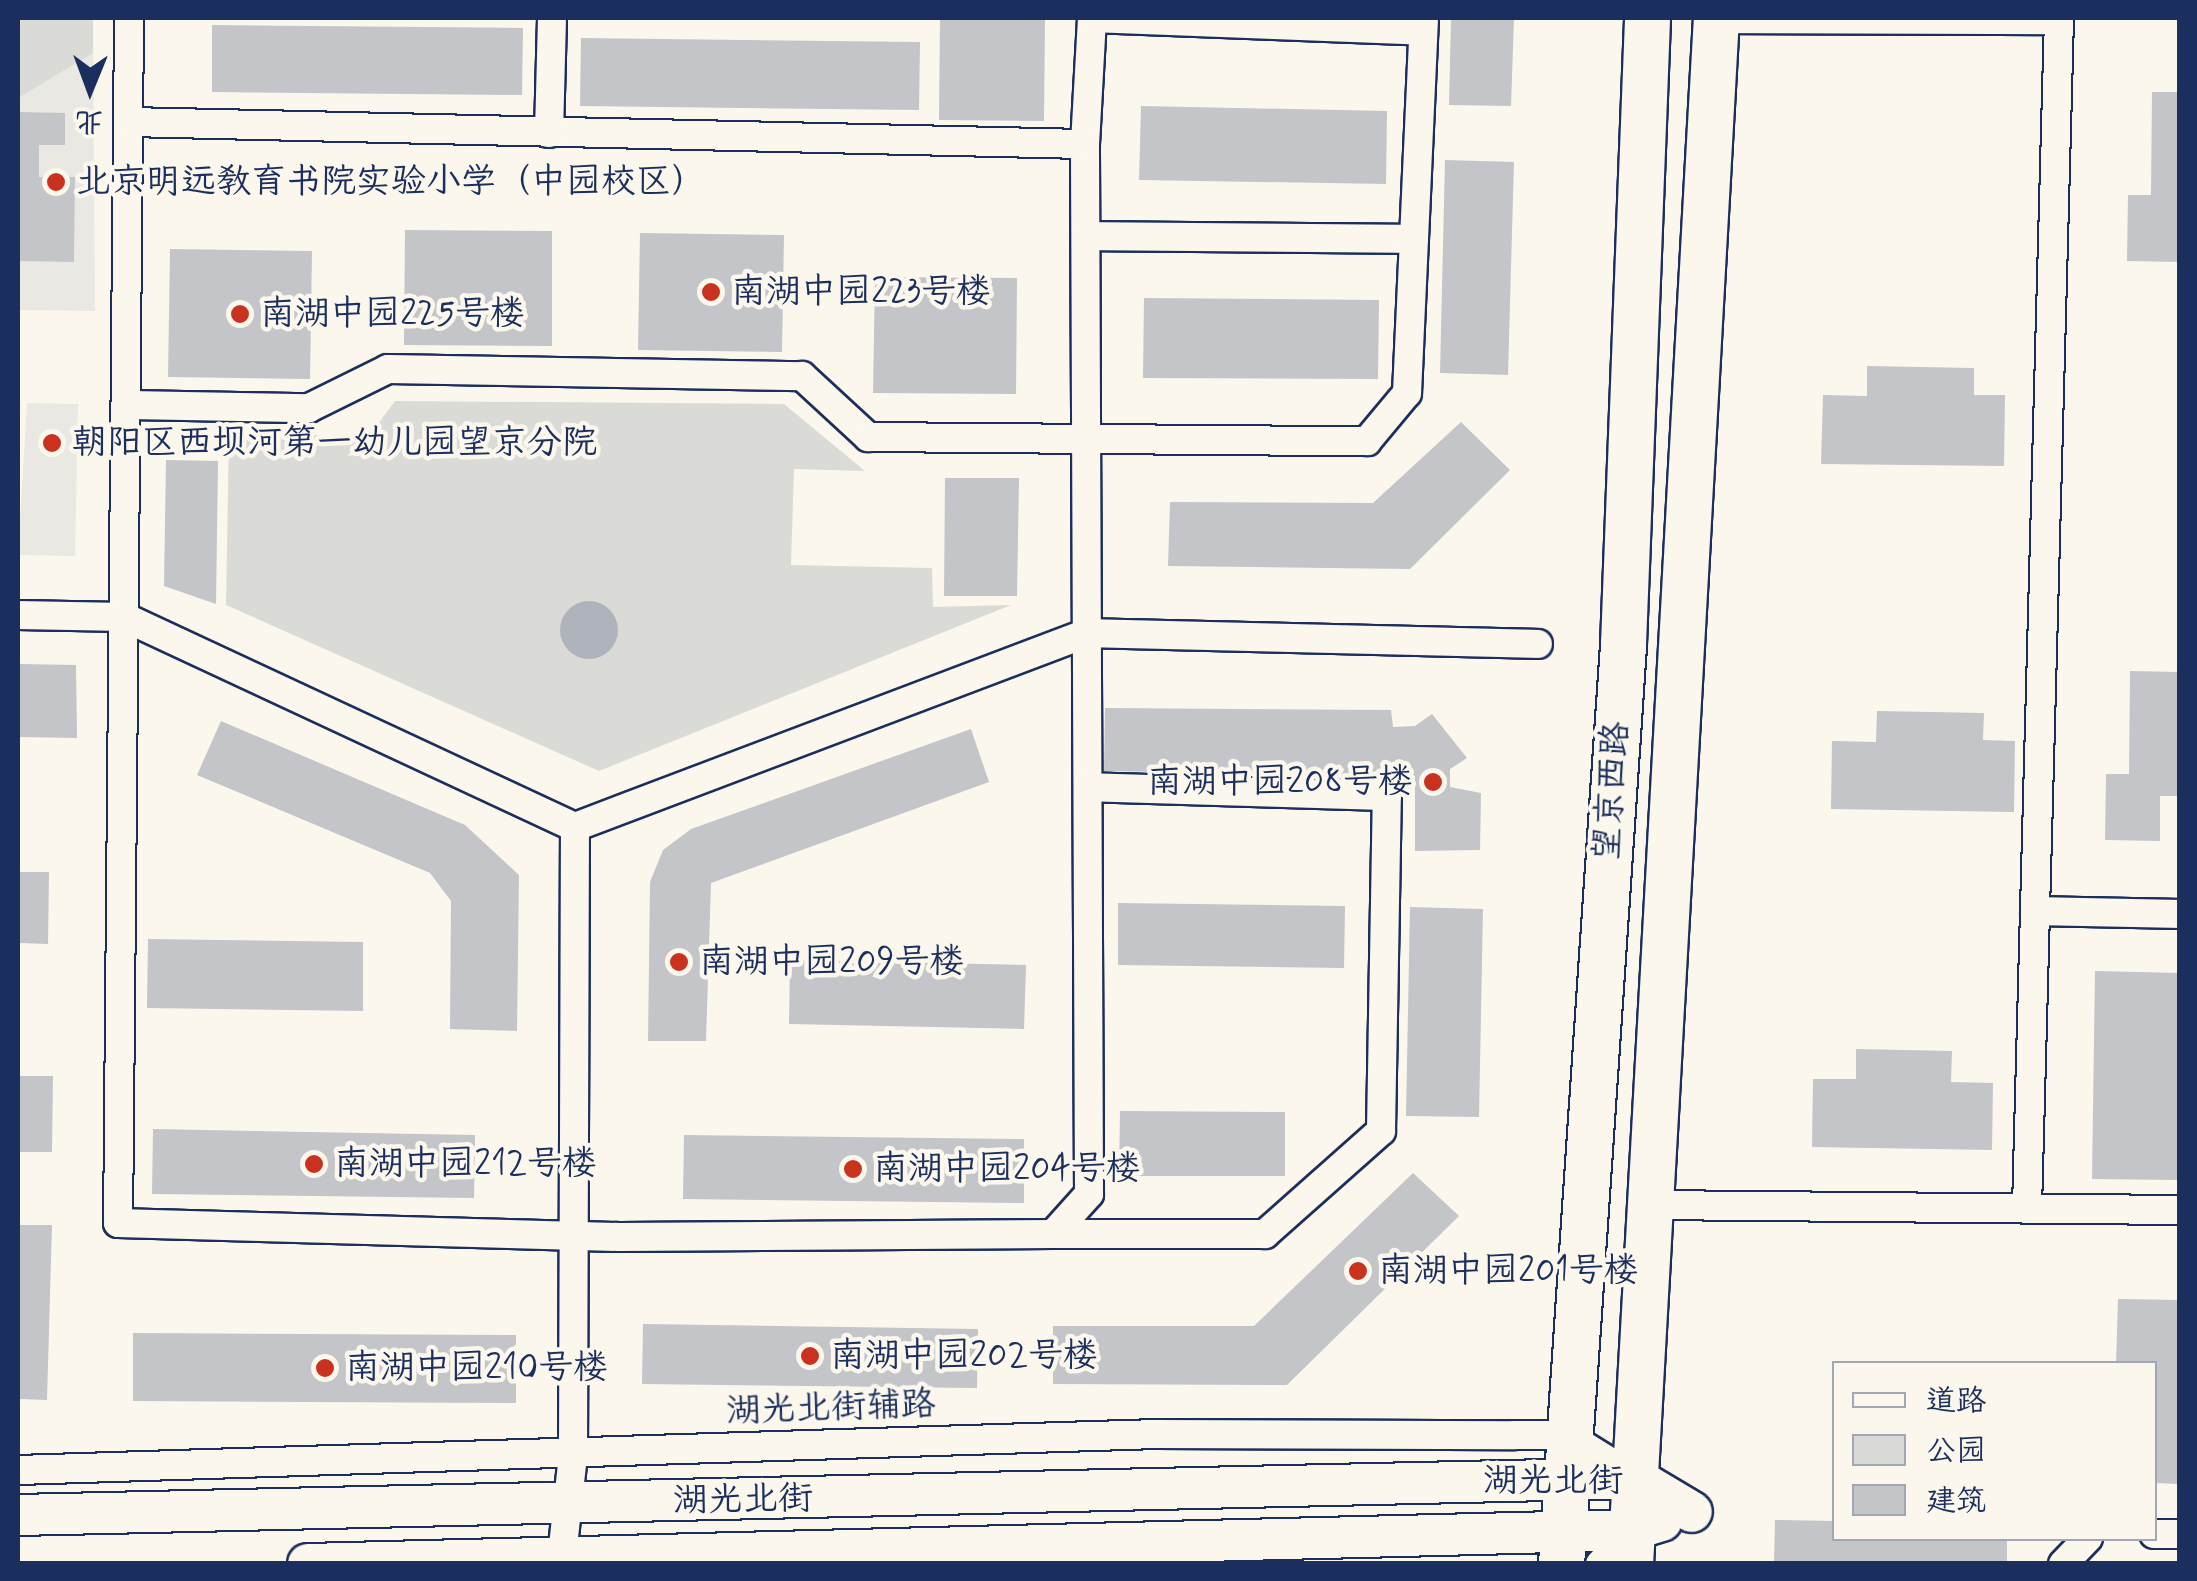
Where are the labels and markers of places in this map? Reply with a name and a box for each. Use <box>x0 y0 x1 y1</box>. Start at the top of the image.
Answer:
place label: 北京明远教育书院实验小学（中园校区） <box>76 161 706 203</box>
marker: 北京明远教育书院实验小学（中园校区） <box>45 171 67 193</box>
place label: 南湖中园223号楼 <box>731 271 991 313</box>
marker: 南湖中园223号楼 <box>700 281 722 303</box>
place label: 南湖中园225号楼 <box>260 293 525 335</box>
marker: 南湖中园225号楼 <box>229 303 251 325</box>
place label: 朝阳区西坝河第一幼儿园望京分院 <box>72 422 597 464</box>
marker: 朝阳区西坝河第一幼儿园望京分院 <box>41 432 63 454</box>
place label: 南湖中园208号楼 <box>1147 761 1413 803</box>
marker: 南湖中园208号楼 <box>1422 771 1444 793</box>
place label: 南湖中园209号楼 <box>699 941 965 983</box>
marker: 南湖中园209号楼 <box>668 951 690 973</box>
place label: 南湖中园212号楼 <box>334 1143 597 1185</box>
place label: 南湖中园204号楼 <box>873 1148 1141 1190</box>
marker: 南湖中园212号楼 <box>303 1153 325 1175</box>
marker: 南湖中园204号楼 <box>842 1158 864 1180</box>
place label: 南湖中园201号楼 <box>1378 1250 1639 1292</box>
marker: 南湖中园201号楼 <box>1347 1260 1369 1282</box>
place label: 南湖中园202号楼 <box>830 1335 1098 1377</box>
marker: 南湖中园202号楼 <box>799 1345 821 1367</box>
place label: 南湖中园210号楼 <box>345 1347 608 1389</box>
marker: 南湖中园210号楼 <box>314 1357 336 1379</box>

